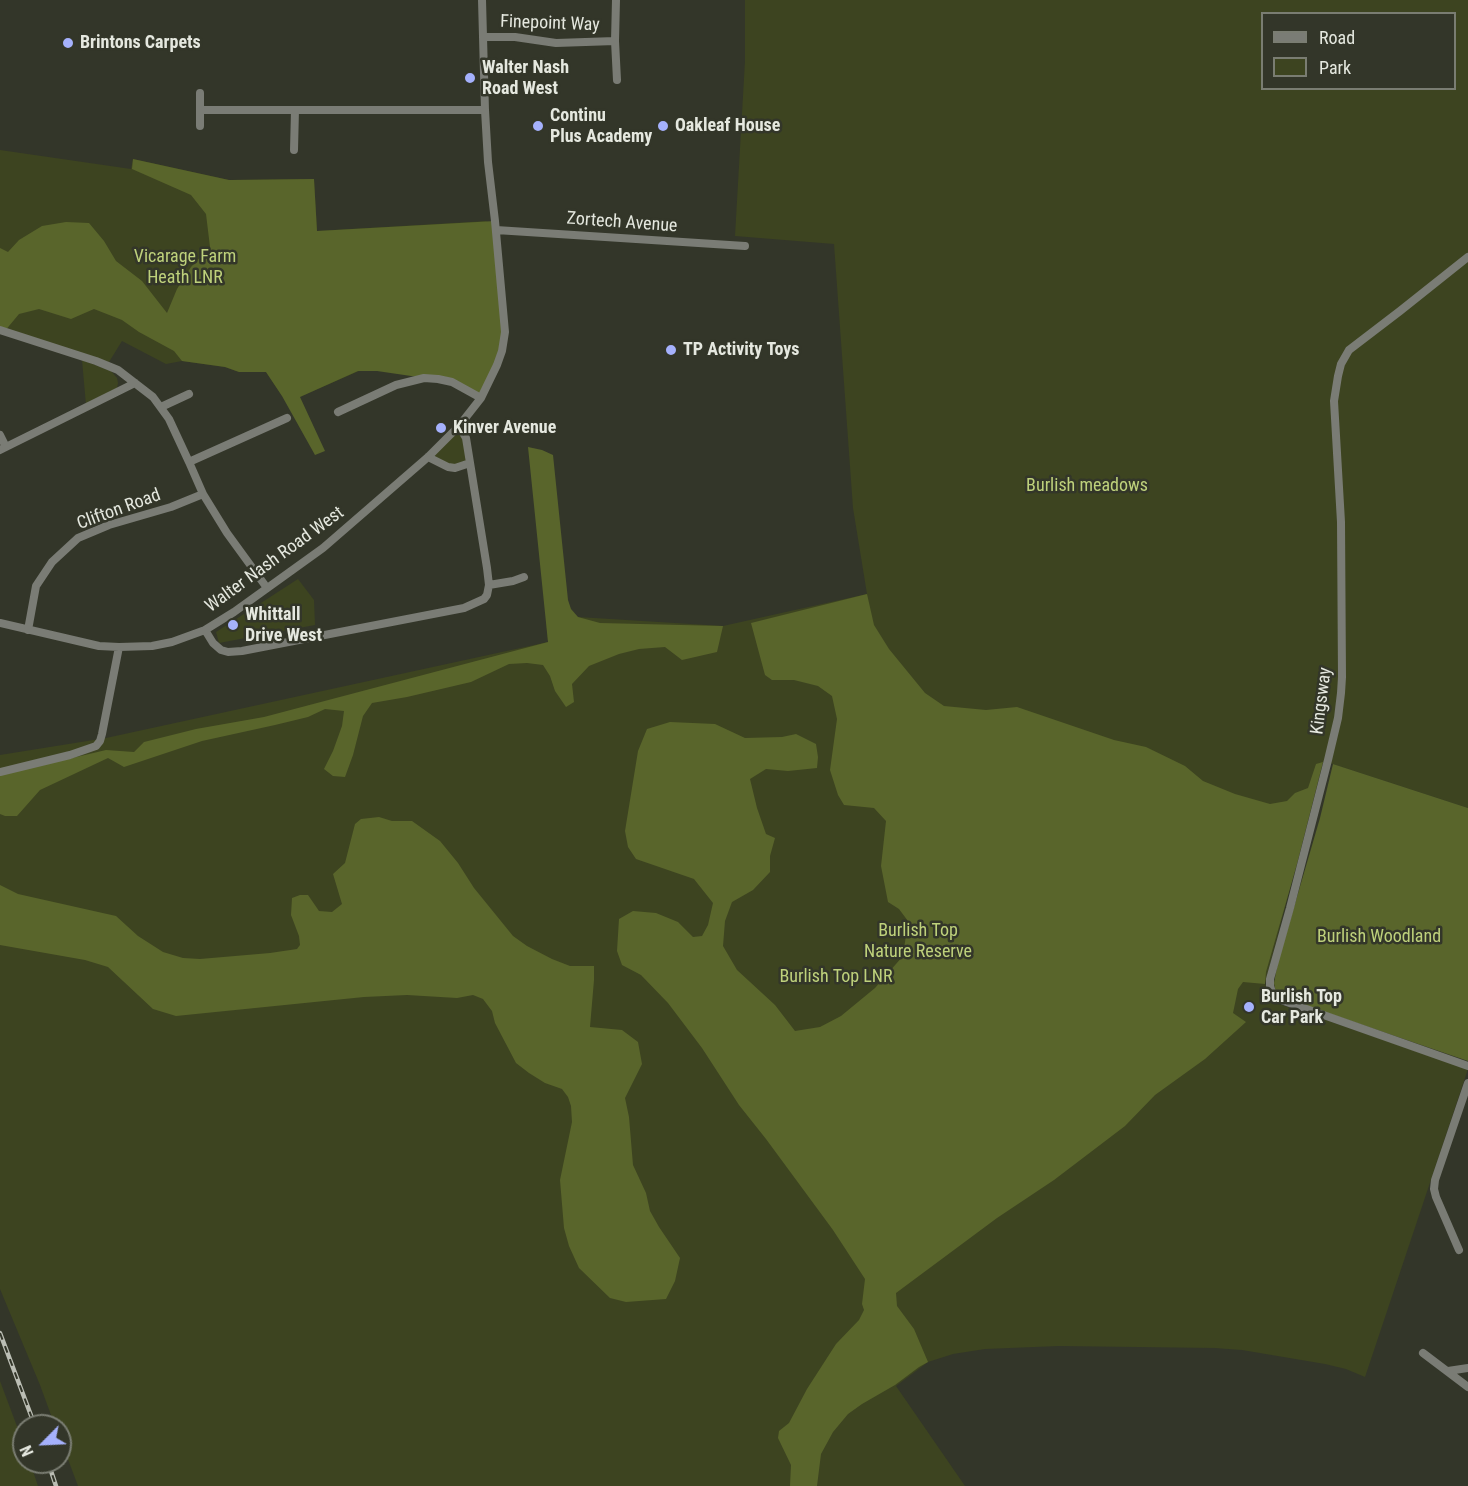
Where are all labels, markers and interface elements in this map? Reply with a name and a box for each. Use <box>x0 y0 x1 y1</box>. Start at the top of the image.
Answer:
street label: Finepoint Way <box>500 11 600 37</box>
legend <box>1261 12 1456 90</box>
text: Road <box>1319 27 1355 48</box>
place label: Brintons Carpets <box>80 32 201 54</box>
marker: Brintons Carpets <box>61 36 75 50</box>
place label: Walter Nash Road West <box>482 57 569 100</box>
text: Park <box>1319 57 1351 78</box>
marker: Walter Nash Road West <box>463 71 477 85</box>
place label: Continu Plus Academy <box>550 105 652 148</box>
place label: Oakleaf House <box>675 115 780 137</box>
marker: Continu Plus Academy <box>531 119 545 133</box>
marker: Oakleaf House <box>656 119 670 133</box>
street label: Zortech Avenue <box>566 208 678 238</box>
park label: Vicarage Farm Heath LNR <box>134 246 236 288</box>
place label: TP Activity Toys <box>683 339 799 361</box>
marker: TP Activity Toys <box>664 343 678 357</box>
place label: Kinver Avenue <box>453 417 556 439</box>
marker: Kinver Avenue <box>434 421 448 435</box>
park label: Burlish meadows <box>1026 475 1148 497</box>
street label: Clifton Road <box>74 485 164 535</box>
street label: Walter Nash Road West <box>201 502 349 618</box>
place label: Whittall Drive West <box>245 604 322 646</box>
marker: Whittall Drive West <box>226 618 240 632</box>
street label: Kingsway <box>1307 666 1337 736</box>
park label: Burlish Top Nature Reserve <box>864 920 972 962</box>
park label: Burlish Woodland <box>1317 926 1441 948</box>
park label: Burlish Top LNR <box>779 966 893 988</box>
place label: Burlish Top Car Park <box>1261 986 1342 1028</box>
marker: Burlish Top Car Park <box>1242 1000 1256 1014</box>
north arrow <box>12 1414 72 1474</box>
text: N <box>16 1442 38 1459</box>

